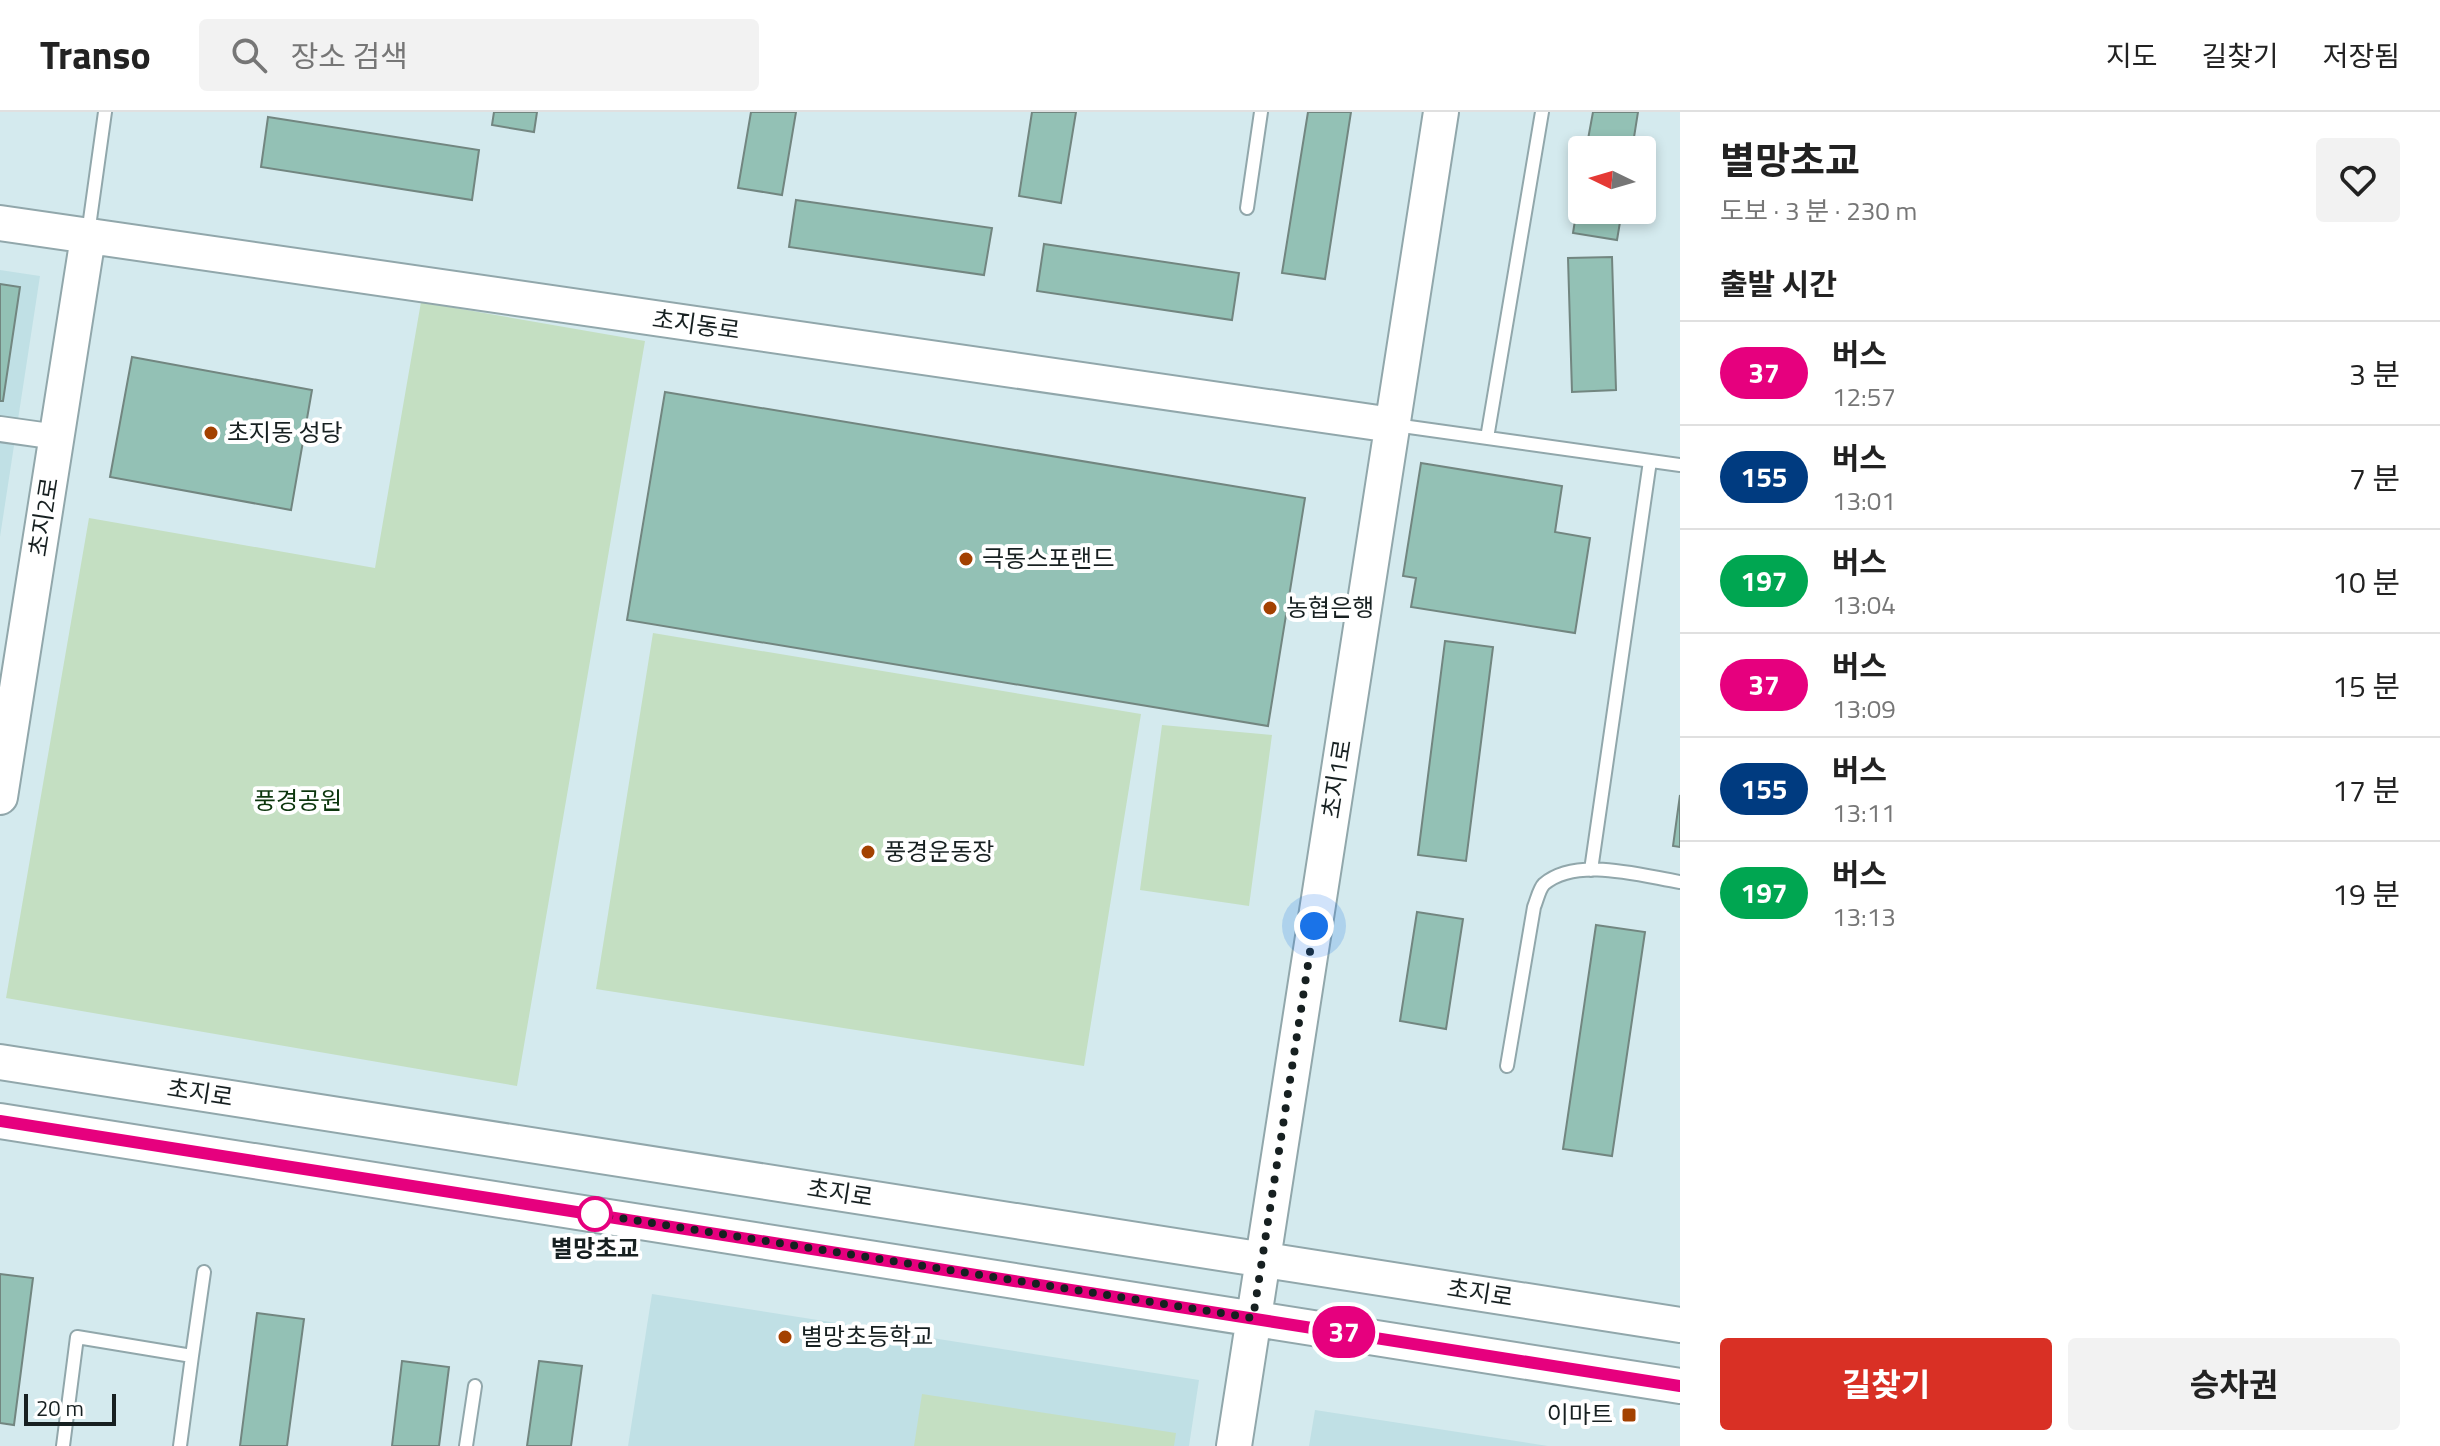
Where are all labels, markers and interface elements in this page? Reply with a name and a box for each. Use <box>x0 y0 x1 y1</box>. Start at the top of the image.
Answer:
search box <box>199 19 759 91</box>
text: Transo <box>40 26 151 84</box>
icon: search <box>227 33 271 77</box>
text: 장소 검색 <box>291 33 408 79</box>
text: 지도 <box>2106 34 2157 77</box>
text: 길찾기 <box>2201 34 2279 77</box>
text: 저장됨 <box>2323 34 2400 77</box>
text: 별망초교 <box>1720 131 1860 189</box>
north arrow <box>1568 136 1656 224</box>
map controls <box>1568 136 1656 224</box>
button: heart <box>2316 138 2400 222</box>
text: 도보 · 3 분 · 230 m <box>1720 191 1917 230</box>
text: 출발 시간 <box>1720 261 1837 307</box>
street label: 초지동로 <box>650 300 742 348</box>
text: 버스 <box>1832 331 1887 377</box>
text: 37 <box>1748 351 1780 394</box>
text: 3 분 <box>2349 351 2400 397</box>
text: 12:57 <box>1832 377 1896 416</box>
place label: 초지동 성당 <box>227 414 343 450</box>
marker: 초지동 성당 <box>202 424 220 442</box>
text: 버스 <box>1832 435 1887 481</box>
text: 155 <box>1740 455 1788 498</box>
text: 7 분 <box>2349 455 2400 501</box>
street label: 초지2로 <box>19 475 67 559</box>
text: 13:01 <box>1832 481 1896 520</box>
text: 버스 <box>1832 539 1887 585</box>
place label: 극동스포랜드 <box>982 540 1114 576</box>
marker: 극동스포랜드 <box>957 550 975 568</box>
text: 197 <box>1740 559 1788 602</box>
text: 10 분 <box>2332 559 2400 605</box>
text: 13:04 <box>1832 585 1896 624</box>
place label: 농협은행 <box>1286 589 1374 625</box>
marker: 농협은행 <box>1261 599 1279 617</box>
text: 버스 <box>1832 643 1887 689</box>
text: 37 <box>1748 663 1780 706</box>
text: 15 분 <box>2332 663 2400 709</box>
text: 13:09 <box>1832 689 1896 728</box>
street label: 초지1로 <box>1312 737 1360 821</box>
text: 버스 <box>1832 747 1887 793</box>
text: 155 <box>1740 767 1788 810</box>
text: 17 분 <box>2332 767 2400 813</box>
park label: 풍경공원 <box>254 782 342 818</box>
text: 13:11 <box>1832 793 1896 832</box>
place label: 풍경운동장 <box>884 833 994 869</box>
marker: 풍경운동장 <box>859 843 877 861</box>
text: 버스 <box>1832 851 1887 897</box>
text: 197 <box>1740 871 1788 914</box>
text: 19 분 <box>2332 871 2400 917</box>
text: 13:13 <box>1832 897 1896 936</box>
your location <box>1294 906 1334 946</box>
street label: 초지로 <box>165 1069 236 1115</box>
street label: 초지로 <box>805 1169 876 1215</box>
marker: 별망초교 <box>578 1197 612 1231</box>
place label: 별망초교 <box>551 1230 639 1266</box>
street label: 초지로 <box>1445 1269 1516 1315</box>
line badge: 37 <box>1308 1306 1380 1358</box>
text: 37 <box>1328 1310 1360 1353</box>
place label: 별망초등학교 <box>801 1318 933 1354</box>
marker: 별망초등학교 <box>776 1328 794 1346</box>
button: 길찾기 <box>1720 1338 2052 1430</box>
button: 승차권 <box>2068 1338 2400 1430</box>
scale bar <box>24 1390 116 1426</box>
text: 20 m <box>36 1391 84 1425</box>
place label: 이마트 <box>1547 1396 1613 1432</box>
marker: 이마트 <box>1620 1406 1638 1424</box>

